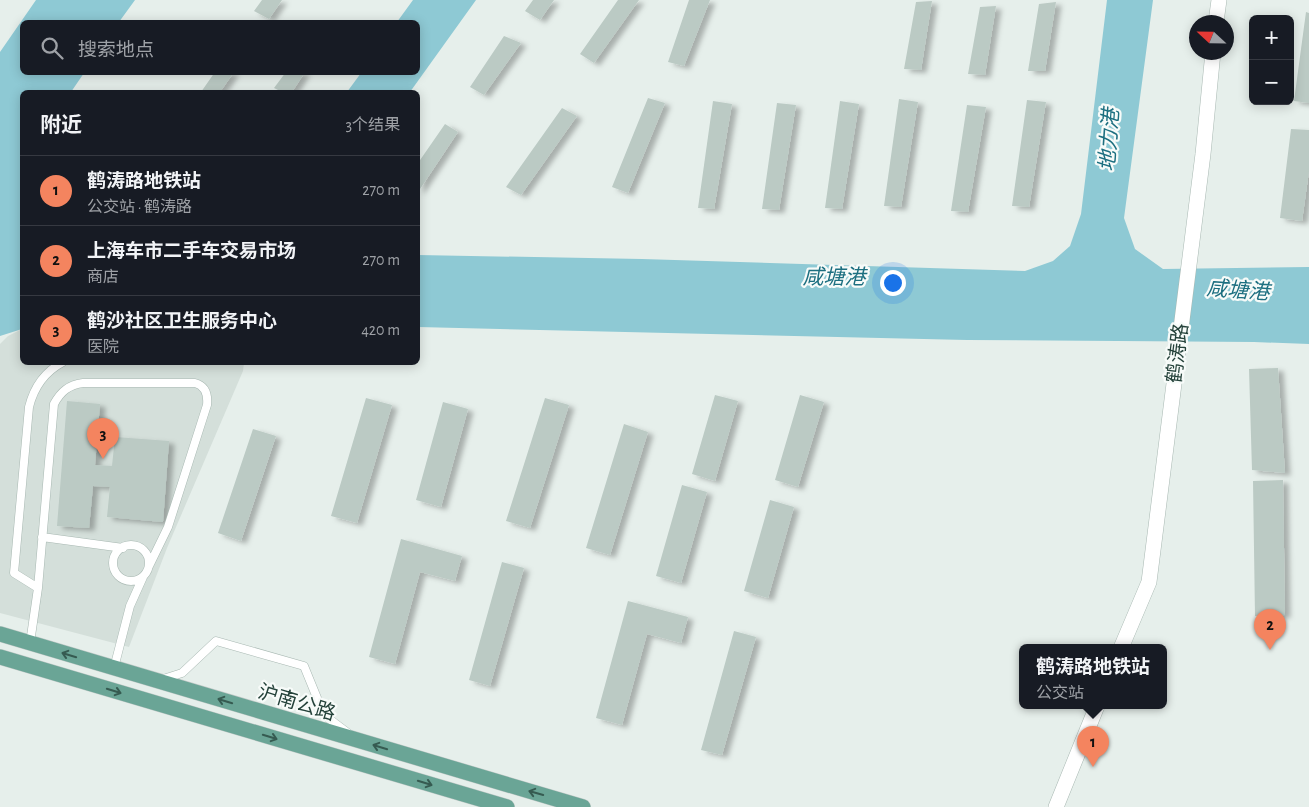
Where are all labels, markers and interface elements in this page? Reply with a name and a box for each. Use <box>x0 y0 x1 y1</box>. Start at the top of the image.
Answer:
north arrow <box>1189 15 1234 60</box>
map controls <box>1249 15 1294 105</box>
button: + <box>1249 15 1294 60</box>
search box <box>20 20 420 75</box>
icon: search <box>38 34 66 62</box>
text: 搜索地点 <box>78 41 154 60</box>
button: − <box>1249 60 1294 105</box>
water label: 地力港 <box>1096 105 1122 172</box>
text: 附近 <box>40 115 82 136</box>
text: 3个结果 <box>345 117 400 133</box>
text: 鹤涛路地铁站 <box>87 172 201 191</box>
text: 1 <box>53 182 59 198</box>
text: 270 m <box>362 182 400 198</box>
text: 公交站 · 鹤涛路 <box>87 199 192 215</box>
text: 上海车市二手车交易市场 <box>87 242 296 261</box>
text: 2 <box>52 252 60 268</box>
text: 270 m <box>362 252 400 268</box>
water label: 咸塘港 <box>803 266 868 288</box>
text: 商店 <box>87 269 119 285</box>
your location <box>880 270 906 296</box>
water label: 咸塘港 <box>1206 277 1273 303</box>
text: 鹤沙社区卫生服务中心 <box>87 312 277 331</box>
text: 3 <box>53 322 59 338</box>
text: 420 m <box>361 322 400 338</box>
street label: 鹤涛路 <box>1162 322 1192 384</box>
text: 医院 <box>87 339 119 355</box>
pin: 3 <box>87 418 119 459</box>
pin: 2 <box>1254 609 1286 650</box>
popup <box>1019 644 1167 709</box>
one-way arrow <box>61 649 77 659</box>
text: 鹤涛路地铁站 <box>1036 658 1150 677</box>
street label: 沪南公路 <box>256 681 338 724</box>
text: 公交站 <box>1036 685 1084 701</box>
one-way arrow <box>105 686 121 696</box>
one-way arrow <box>217 695 233 705</box>
pin: 1 <box>1077 726 1109 767</box>
one-way arrow <box>261 732 277 742</box>
one-way arrow <box>373 742 389 752</box>
one-way arrow <box>417 778 433 788</box>
one-way arrow <box>528 788 544 798</box>

